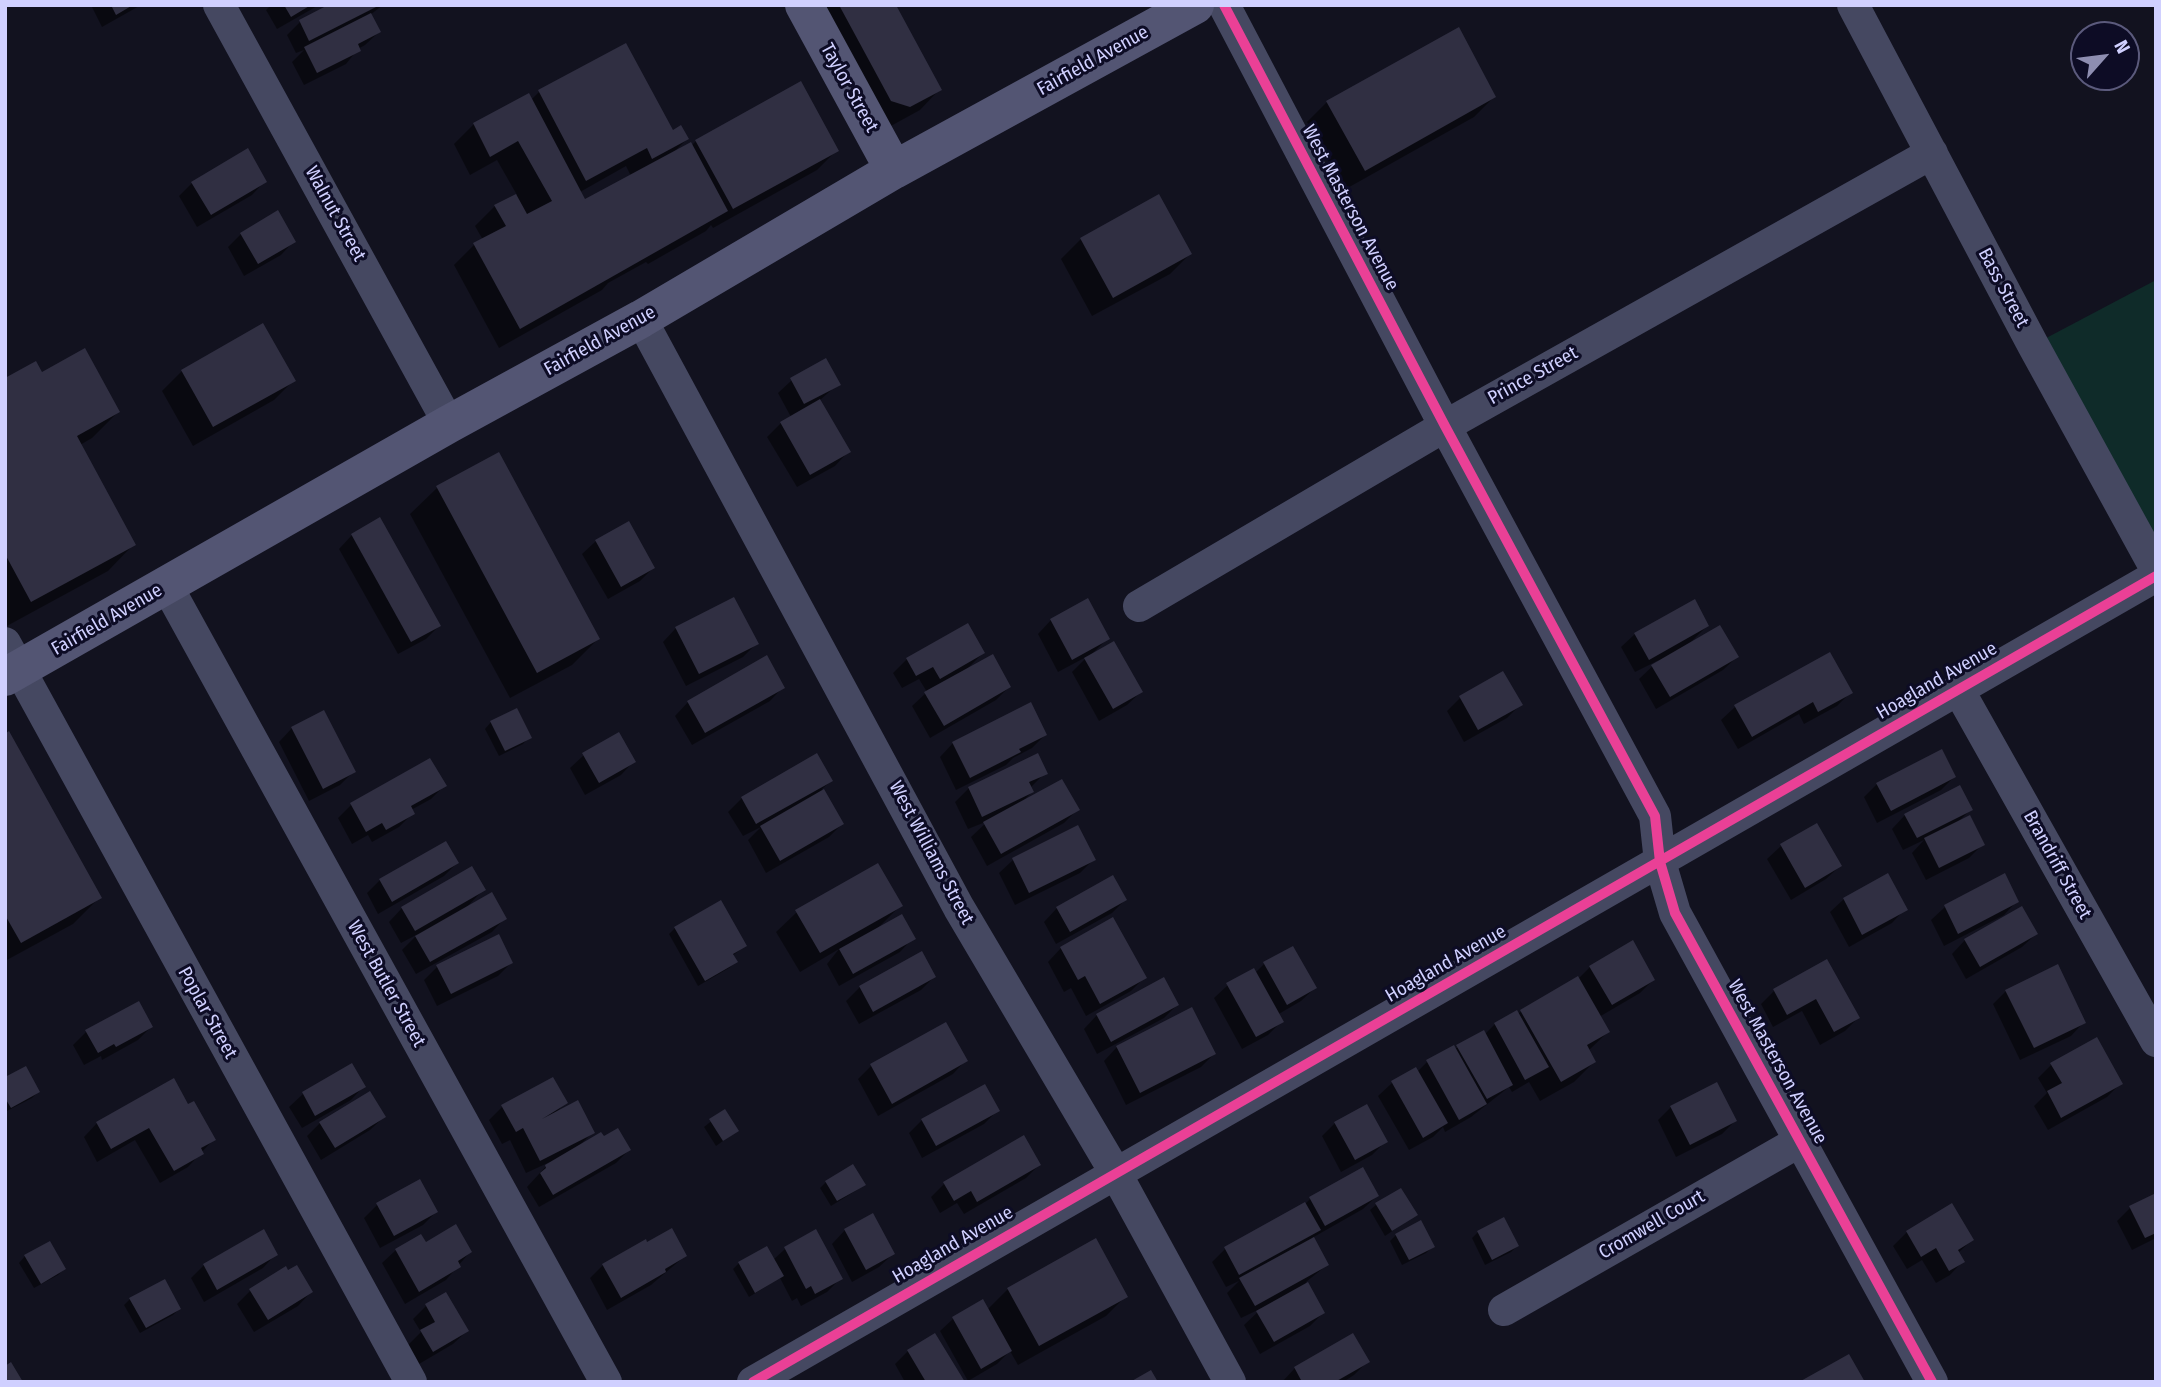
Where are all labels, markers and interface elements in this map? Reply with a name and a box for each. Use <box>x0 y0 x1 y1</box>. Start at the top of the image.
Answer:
street label: Fairfield Avenue <box>1033 21 1153 101</box>
north arrow <box>2070 21 2140 91</box>
text: N <box>2109 36 2135 57</box>
street label: Taylor Street <box>815 40 883 136</box>
street label: West Masterson Avenue <box>1297 121 1403 295</box>
street label: Walnut Street <box>300 162 370 266</box>
street label: Bass Street <box>1973 244 2033 332</box>
street label: Fairfield Avenue <box>540 301 660 381</box>
street label: Prince Street <box>1484 342 1582 410</box>
street label: Fairfield Avenue <box>48 579 166 661</box>
street label: Hoagland Avenue <box>1873 637 2001 725</box>
street label: West Williams Street <box>884 777 978 929</box>
street label: Brandriff Street <box>2018 807 2096 923</box>
street label: West Butler Street <box>342 917 430 1051</box>
street label: Hoagland Avenue <box>1382 920 1510 1008</box>
street label: Poplar Street <box>172 963 242 1063</box>
street label: West Masterson Avenue <box>1722 976 1832 1148</box>
street label: Cromwell Court <box>1595 1186 1709 1264</box>
street label: Hoagland Avenue <box>889 1201 1017 1289</box>

